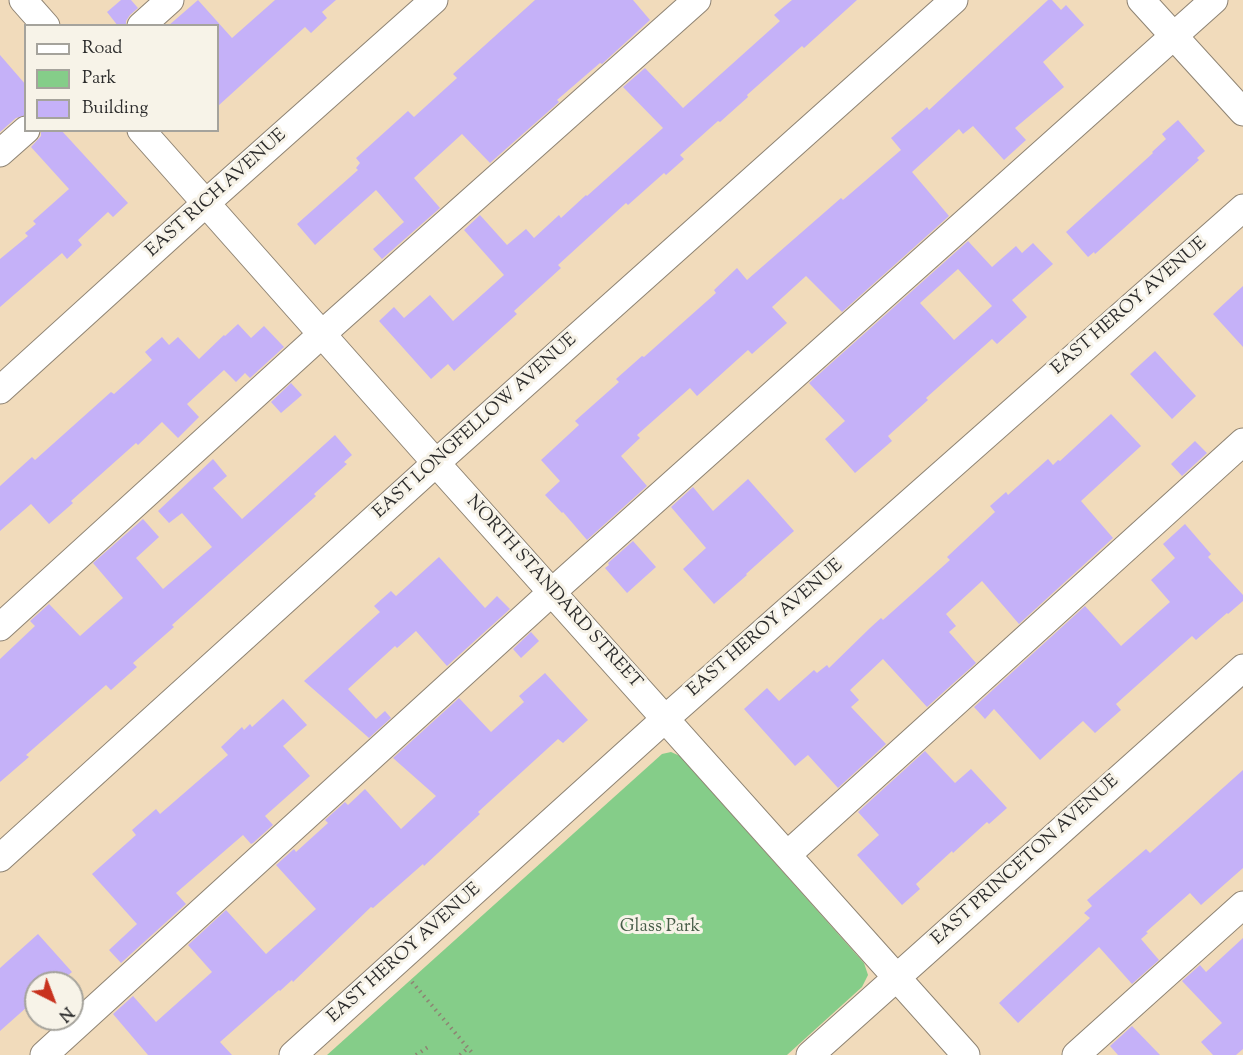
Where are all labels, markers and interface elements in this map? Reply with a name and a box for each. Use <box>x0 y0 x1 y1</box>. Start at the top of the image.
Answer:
legend <box>24 24 219 132</box>
text: Road <box>82 36 122 62</box>
text: Park <box>82 66 116 92</box>
text: Building <box>82 96 148 122</box>
street label: EAST RICH AVENUE <box>142 125 292 263</box>
street label: EAST HEROY AVENUE <box>1048 234 1212 380</box>
street label: EAST LONGFELLOW AVENUE <box>370 330 582 524</box>
street label: NORTH STANDARD STREET <box>461 492 645 694</box>
street label: EAST HEROY AVENUE <box>684 556 848 702</box>
street label: EAST PRINCETON AVENUE <box>928 771 1124 951</box>
street label: EAST HEROY AVENUE <box>324 879 486 1029</box>
park label: Glass Park <box>620 917 700 939</box>
north arrow <box>24 971 84 1031</box>
text: N <box>53 1000 77 1026</box>

